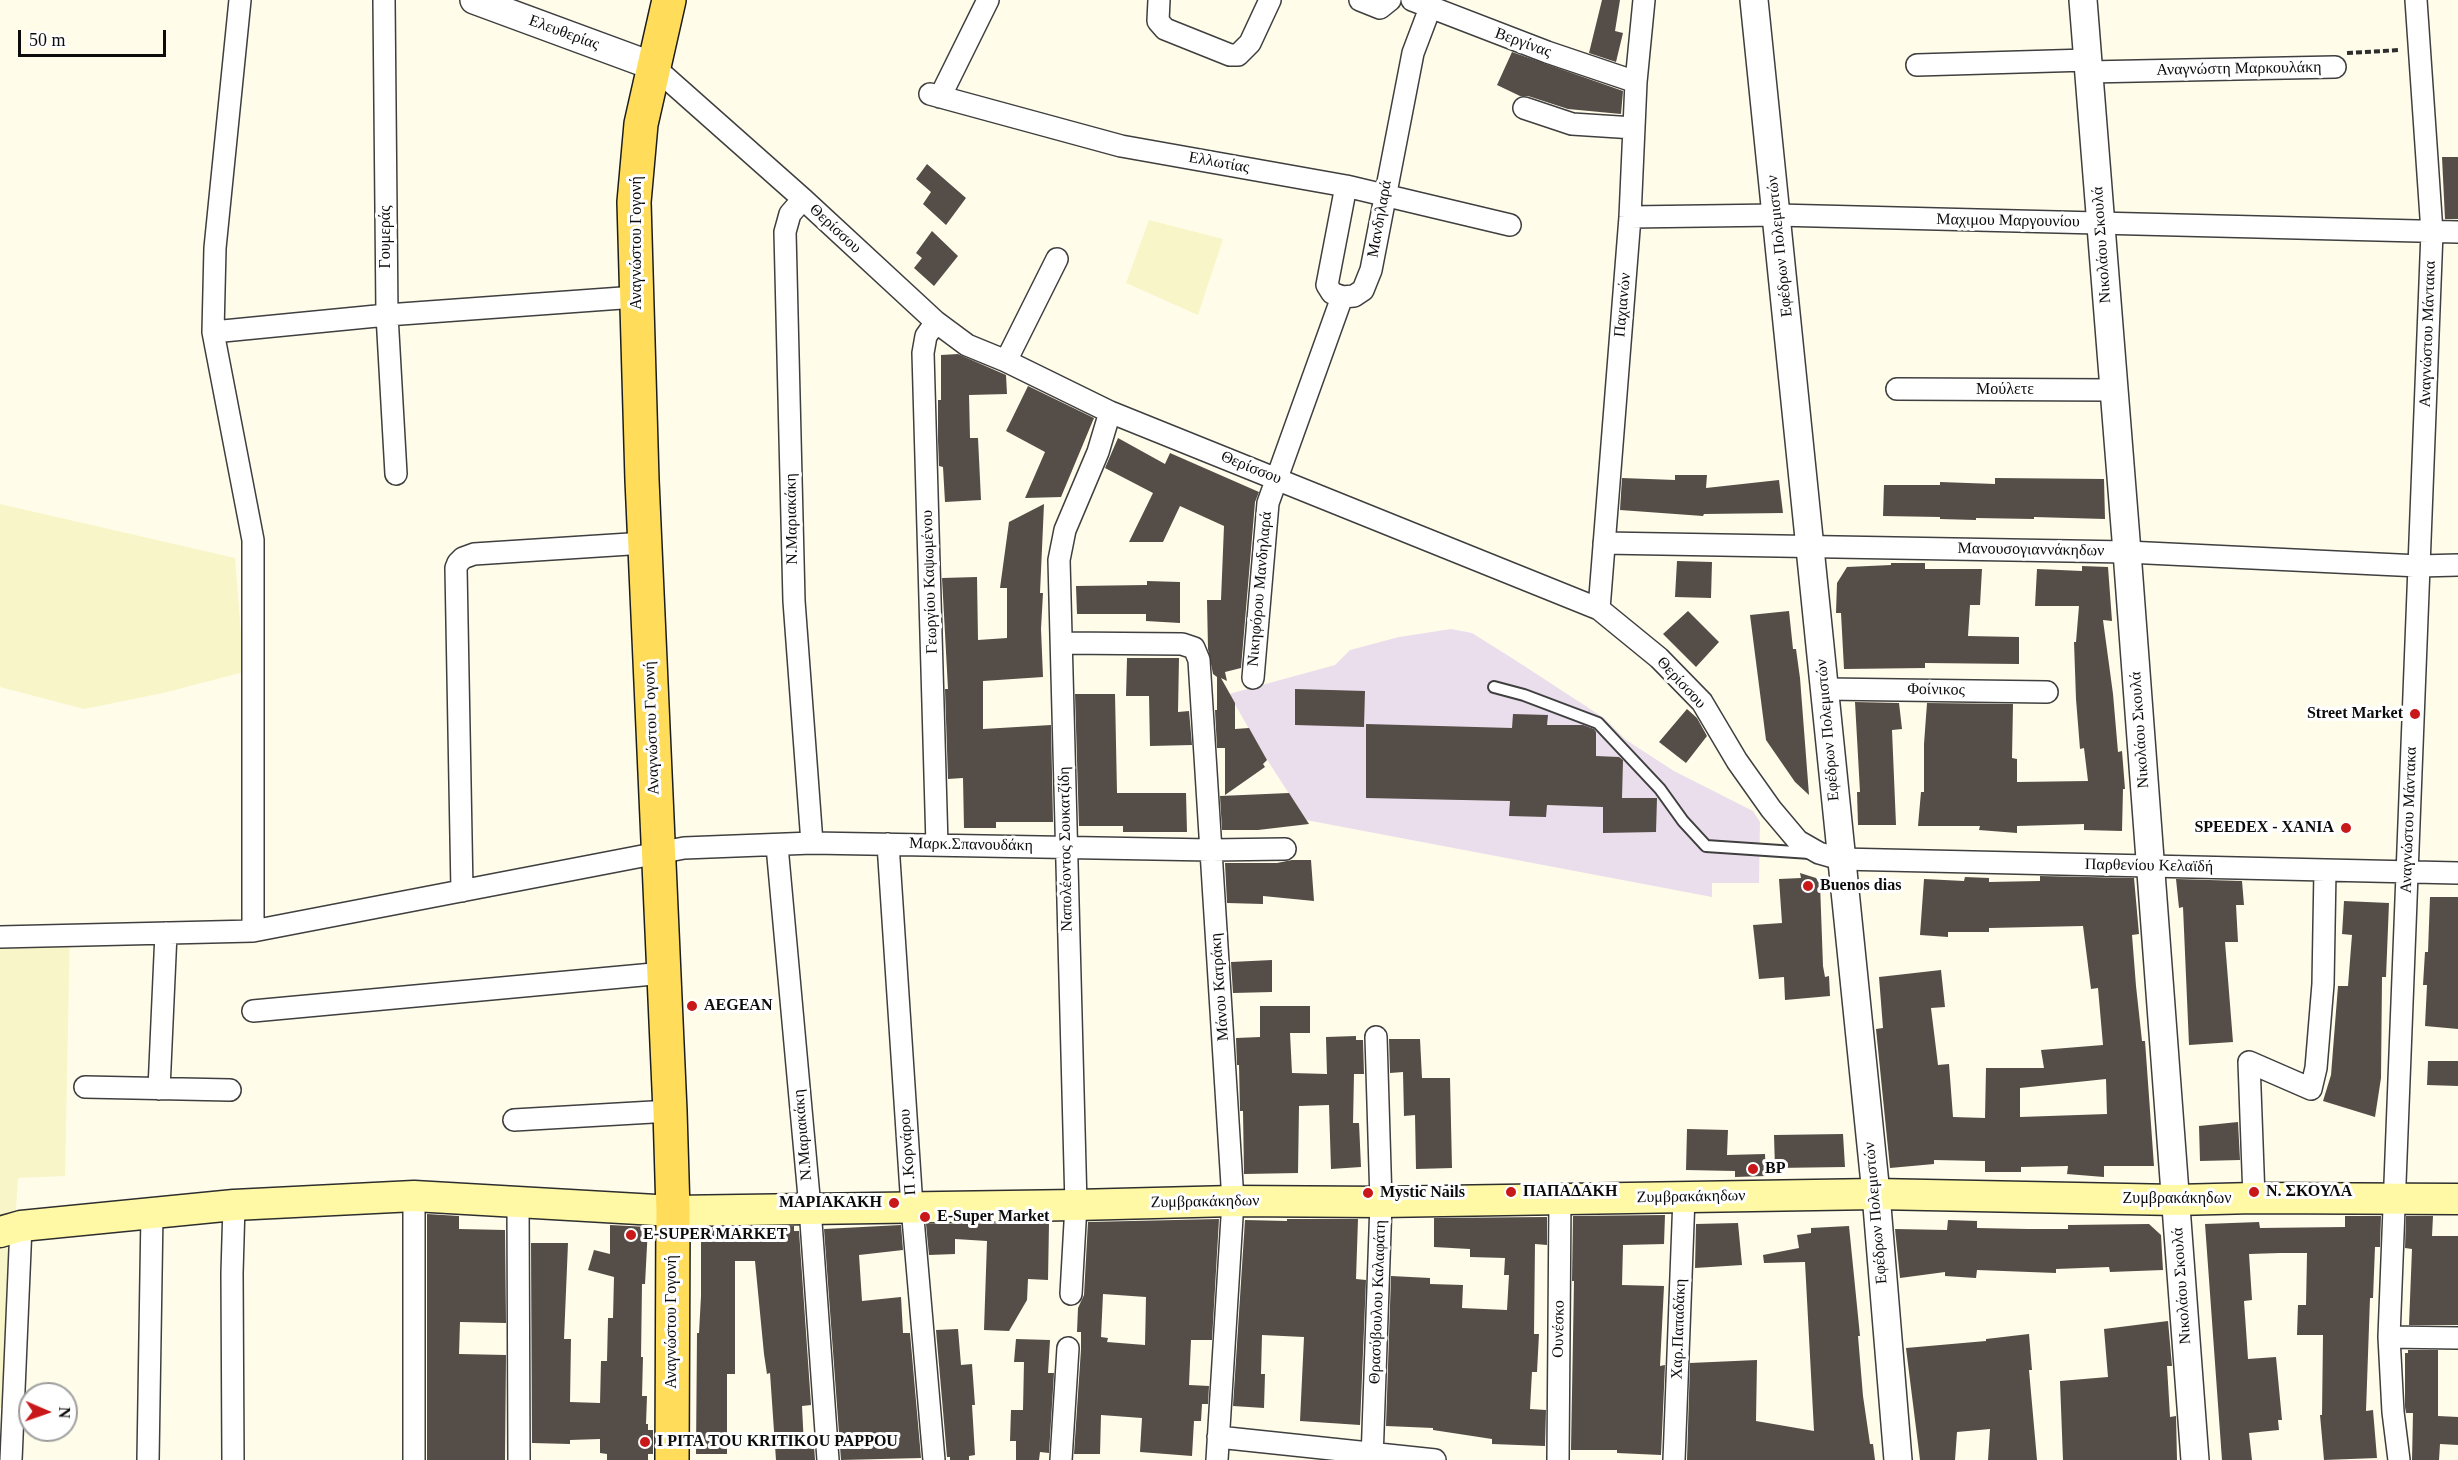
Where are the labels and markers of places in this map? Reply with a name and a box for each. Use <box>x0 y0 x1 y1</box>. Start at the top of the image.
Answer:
place label: Street Market <box>2307 704 2403 724</box>
marker: Street Market <box>2408 707 2422 721</box>
place label: SPEEDEX - ΧΑΝΙΑ <box>2194 818 2334 838</box>
marker: SPEEDEX - ΧΑΝΙΑ <box>2339 821 2353 835</box>
place label: Buenos dias <box>1820 876 1901 896</box>
marker: Buenos dias <box>1801 879 1815 893</box>
place label: AEGEAN <box>704 996 772 1016</box>
marker: AEGEAN <box>685 999 699 1013</box>
place label: BP <box>1765 1159 1785 1179</box>
marker: BP <box>1746 1162 1760 1176</box>
place label: ΠΑΠΑΔΑΚΗ <box>1523 1182 1617 1202</box>
place label: Ν. ΣΚΟΥΛΑ <box>2266 1182 2352 1202</box>
place label: Mystic Nails <box>1380 1183 1465 1203</box>
marker: ΠΑΠΑΔΑΚΗ <box>1504 1185 1518 1199</box>
marker: Ν. ΣΚΟΥΛΑ <box>2247 1185 2261 1199</box>
marker: Mystic Nails <box>1361 1186 1375 1200</box>
place label: ΜΑΡΙΑΚΑΚΗ <box>779 1193 882 1213</box>
marker: ΜΑΡΙΑΚΑΚΗ <box>887 1196 901 1210</box>
place label: E-Super Market <box>937 1207 1049 1227</box>
marker: E-Super Market <box>918 1210 932 1224</box>
place label: E-SUPER MARKET <box>643 1225 787 1245</box>
marker: E-SUPER MARKET <box>624 1228 638 1242</box>
place label: I PITA TOU KRITIKOU PAPPOU <box>657 1432 898 1452</box>
marker: I PITA TOU KRITIKOU PAPPOU <box>638 1435 652 1449</box>

